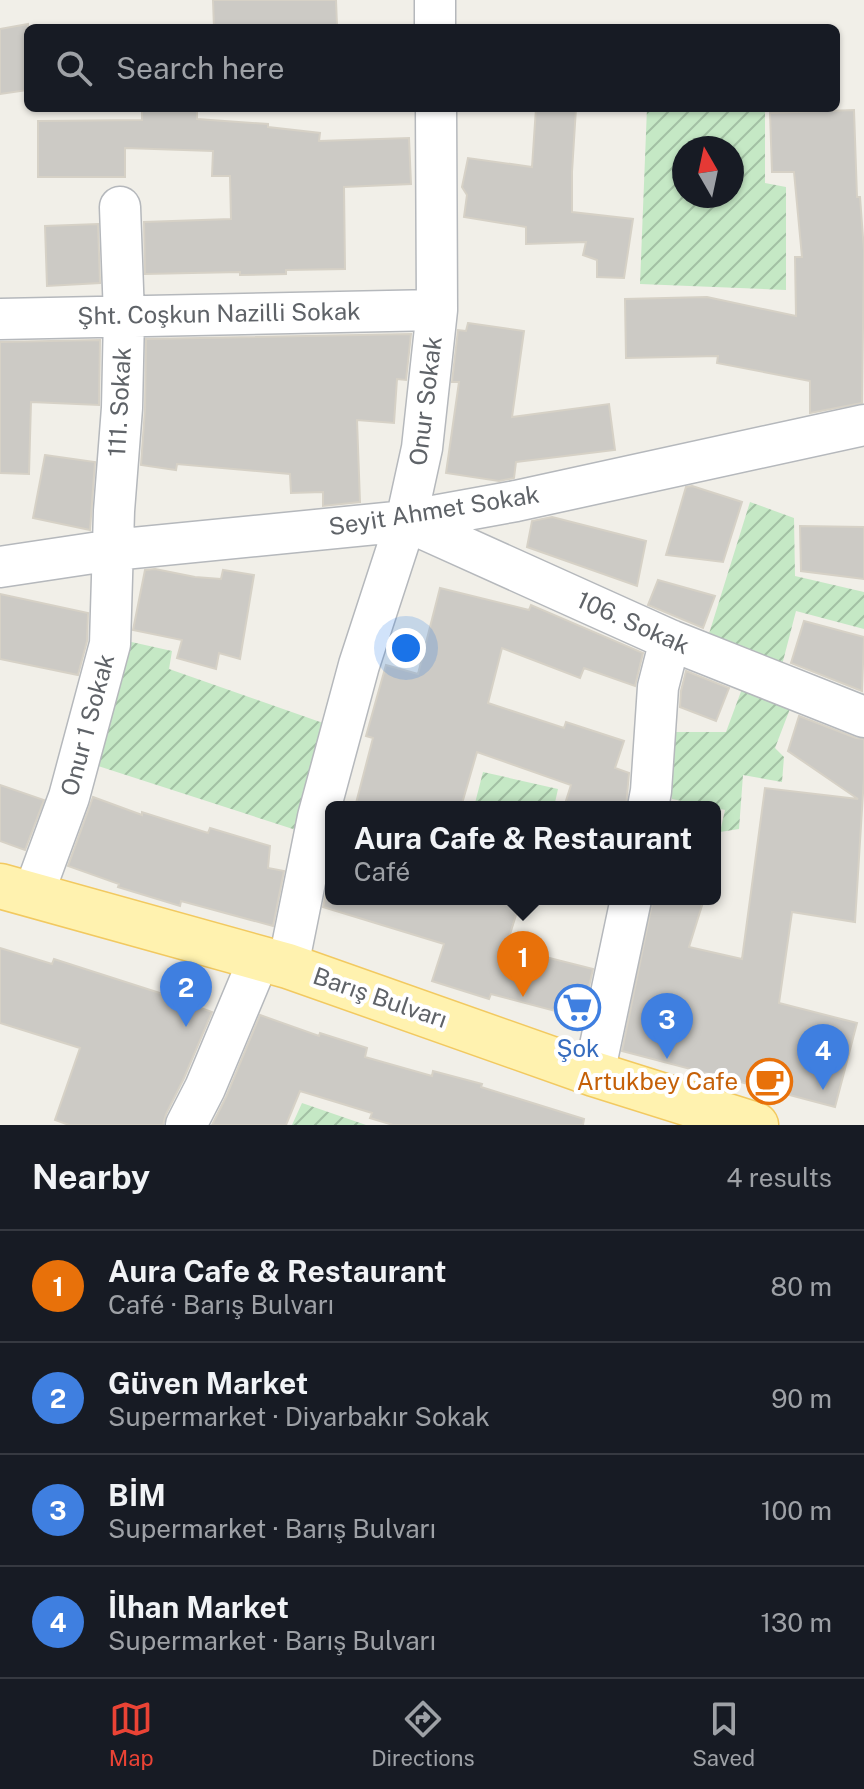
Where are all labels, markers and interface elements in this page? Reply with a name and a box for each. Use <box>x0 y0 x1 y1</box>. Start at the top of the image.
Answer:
search box <box>24 24 840 112</box>
icon: search <box>52 46 96 90</box>
text: Search here <box>116 50 284 86</box>
north arrow <box>672 136 744 208</box>
street label: Şht. Coşkun Nazilli Sokak <box>77 297 361 329</box>
street label: Onur Sokak <box>403 335 447 467</box>
street label: 111. Sokak <box>102 346 136 458</box>
street label: Seyit Ahmet Sokak <box>327 480 541 540</box>
street label: 106. Sokak <box>573 585 694 659</box>
your location <box>386 628 426 668</box>
street label: Onur 1 Sokak <box>55 651 119 799</box>
popup <box>325 801 721 905</box>
text: Aura Cafe & Restaurant <box>354 820 692 856</box>
text: Café <box>354 856 410 887</box>
pin: 1 <box>497 931 549 997</box>
pin: 2 <box>160 961 212 1027</box>
street label: Barış Bulvarı <box>310 961 451 1033</box>
supermarket icon: Şok <box>554 983 602 1031</box>
pin: 3 <box>641 993 693 1059</box>
pin: 4 <box>797 1024 849 1090</box>
place label: Şok <box>556 1034 600 1062</box>
cafe icon: Artukbey Cafe <box>745 1058 793 1106</box>
place label: Artukbey Cafe <box>577 1067 738 1095</box>
text: Nearby <box>32 1157 150 1197</box>
text: 4 results <box>726 1162 832 1193</box>
text: Aura Cafe & Restaurant <box>108 1253 447 1289</box>
text: 1 <box>52 1271 64 1302</box>
text: 80 m <box>771 1271 832 1302</box>
text: Café · Barış Bulvarı <box>108 1289 334 1320</box>
text: Güven Market <box>108 1365 308 1401</box>
text: 2 <box>50 1383 66 1414</box>
text: 90 m <box>771 1383 832 1414</box>
text: Supermarket · Diyarbakır Sokak <box>108 1401 490 1432</box>
text: BİM <box>108 1477 166 1513</box>
text: 3 <box>49 1495 67 1526</box>
text: 100 m <box>761 1495 832 1526</box>
text: Supermarket · Barış Bulvarı <box>108 1513 436 1544</box>
text: İlhan Market <box>108 1589 289 1625</box>
text: 4 <box>49 1607 67 1638</box>
text: 130 m <box>760 1607 832 1638</box>
text: Supermarket · Barış Bulvarı <box>108 1625 436 1656</box>
tab: Map <box>109 1697 154 1771</box>
tab: Directions <box>371 1697 475 1771</box>
tab: Saved <box>692 1697 755 1771</box>

